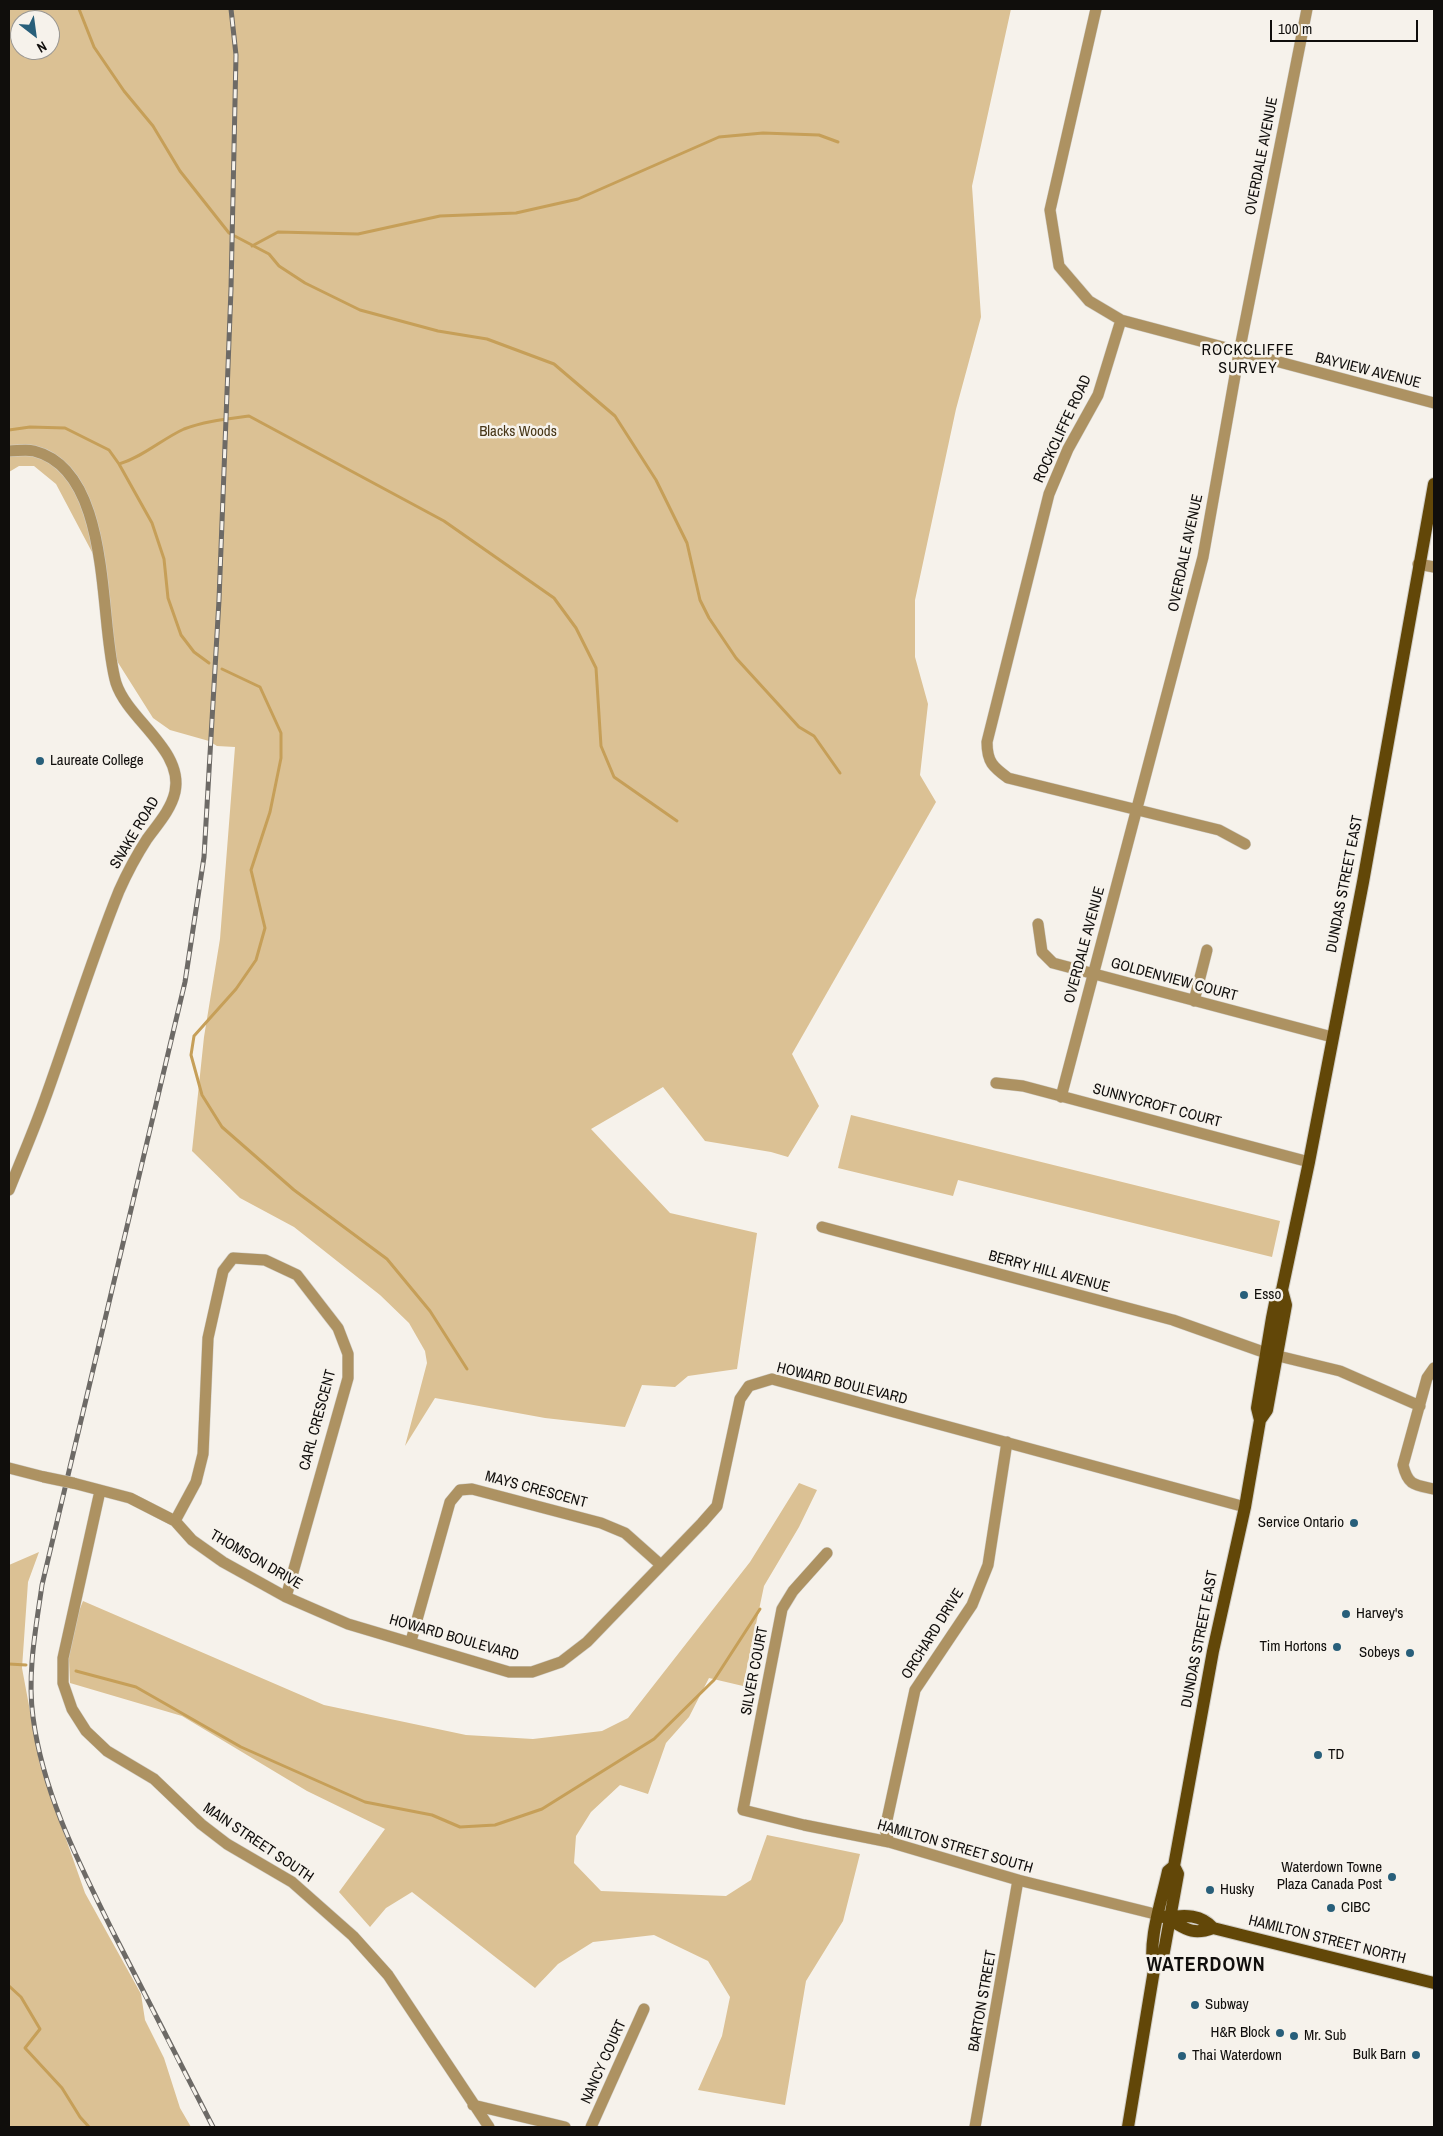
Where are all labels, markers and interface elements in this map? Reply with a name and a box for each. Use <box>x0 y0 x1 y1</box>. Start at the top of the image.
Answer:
north arrow <box>10 10 60 60</box>
scale bar <box>1273 10 1420 42</box>
text: 100 m <box>1278 18 1312 39</box>
text: N <box>34 37 50 57</box>
street label: OVERDALE AVENUE <box>1242 95 1282 217</box>
district label: ROCKCLIFFE SURVEY <box>1200 341 1296 379</box>
street label: BAYVIEW AVENUE <box>1313 349 1423 393</box>
street label: ROCKCLIFFE ROAD <box>1030 372 1096 486</box>
park label: Blacks Woods <box>479 423 557 441</box>
street label: OVERDALE AVENUE <box>1165 492 1207 614</box>
place label: Laureate College <box>50 752 144 770</box>
marker: Laureate College <box>34 755 46 767</box>
street label: SNAKE ROAD <box>107 794 163 872</box>
street label: DUNDAS STREET EAST <box>1323 814 1367 954</box>
street label: OVERDALE AVENUE <box>1061 885 1109 1005</box>
street label: GOLDENVIEW COURT <box>1109 954 1239 1006</box>
street label: SUNNYCROFT COURT <box>1091 1080 1223 1132</box>
street label: BERRY HILL AVENUE <box>986 1247 1112 1297</box>
place label: Esso <box>1254 1286 1281 1304</box>
marker: Esso <box>1238 1289 1250 1301</box>
street label: HOWARD BOULEVARD <box>775 1359 909 1409</box>
street label: CARL CRESCENT <box>296 1368 340 1472</box>
street label: MAYS CRESCENT <box>483 1468 589 1512</box>
place label: Service Ontario <box>1258 1514 1344 1532</box>
marker: Service Ontario <box>1348 1517 1360 1529</box>
street label: THOMSON DRIVE <box>207 1526 305 1594</box>
street label: DUNDAS STREET EAST <box>1178 1569 1222 1709</box>
street label: ORCHARD DRIVE <box>898 1585 968 1683</box>
place label: Harvey's <box>1356 1605 1403 1623</box>
marker: Harvey's <box>1340 1608 1352 1620</box>
street label: HOWARD BOULEVARD <box>387 1611 521 1665</box>
street label: SILVER COURT <box>738 1625 772 1717</box>
place label: Tim Hortons <box>1260 1638 1327 1656</box>
marker: Tim Hortons <box>1331 1641 1343 1653</box>
place label: Sobeys <box>1359 1644 1400 1662</box>
marker: Sobeys <box>1404 1647 1416 1659</box>
place label: TD <box>1328 1746 1344 1764</box>
marker: TD <box>1312 1749 1324 1761</box>
street label: MAIN STREET SOUTH <box>199 1799 317 1887</box>
street label: HAMILTON STREET SOUTH <box>875 1816 1035 1878</box>
place label: Waterdown Towne Plaza Canada Post <box>1277 1859 1382 1894</box>
marker: Waterdown Towne Plaza Canada Post <box>1386 1871 1398 1883</box>
place label: Husky <box>1220 1881 1254 1899</box>
marker: Husky <box>1204 1884 1216 1896</box>
place label: CIBC <box>1341 1899 1370 1917</box>
marker: CIBC <box>1325 1902 1337 1914</box>
street label: HAMILTON STREET NORTH <box>1247 1912 1407 1968</box>
street label: BARTON STREET <box>965 1949 1001 2053</box>
district label: WATERDOWN <box>1145 1954 1267 1978</box>
place label: Subway <box>1205 1996 1249 2014</box>
marker: Subway <box>1189 1999 1201 2011</box>
street label: NANCY COURT <box>577 2017 631 2107</box>
place label: H&R Block <box>1211 2024 1270 2042</box>
marker: H&R Block <box>1274 2027 1286 2039</box>
place label: Mr. Sub <box>1304 2027 1346 2045</box>
marker: Mr. Sub <box>1288 2030 1300 2042</box>
place label: Bulk Barn <box>1353 2046 1406 2064</box>
place label: Thai Waterdown <box>1192 2047 1282 2065</box>
marker: Bulk Barn <box>1410 2049 1422 2061</box>
marker: Thai Waterdown <box>1176 2050 1188 2062</box>

